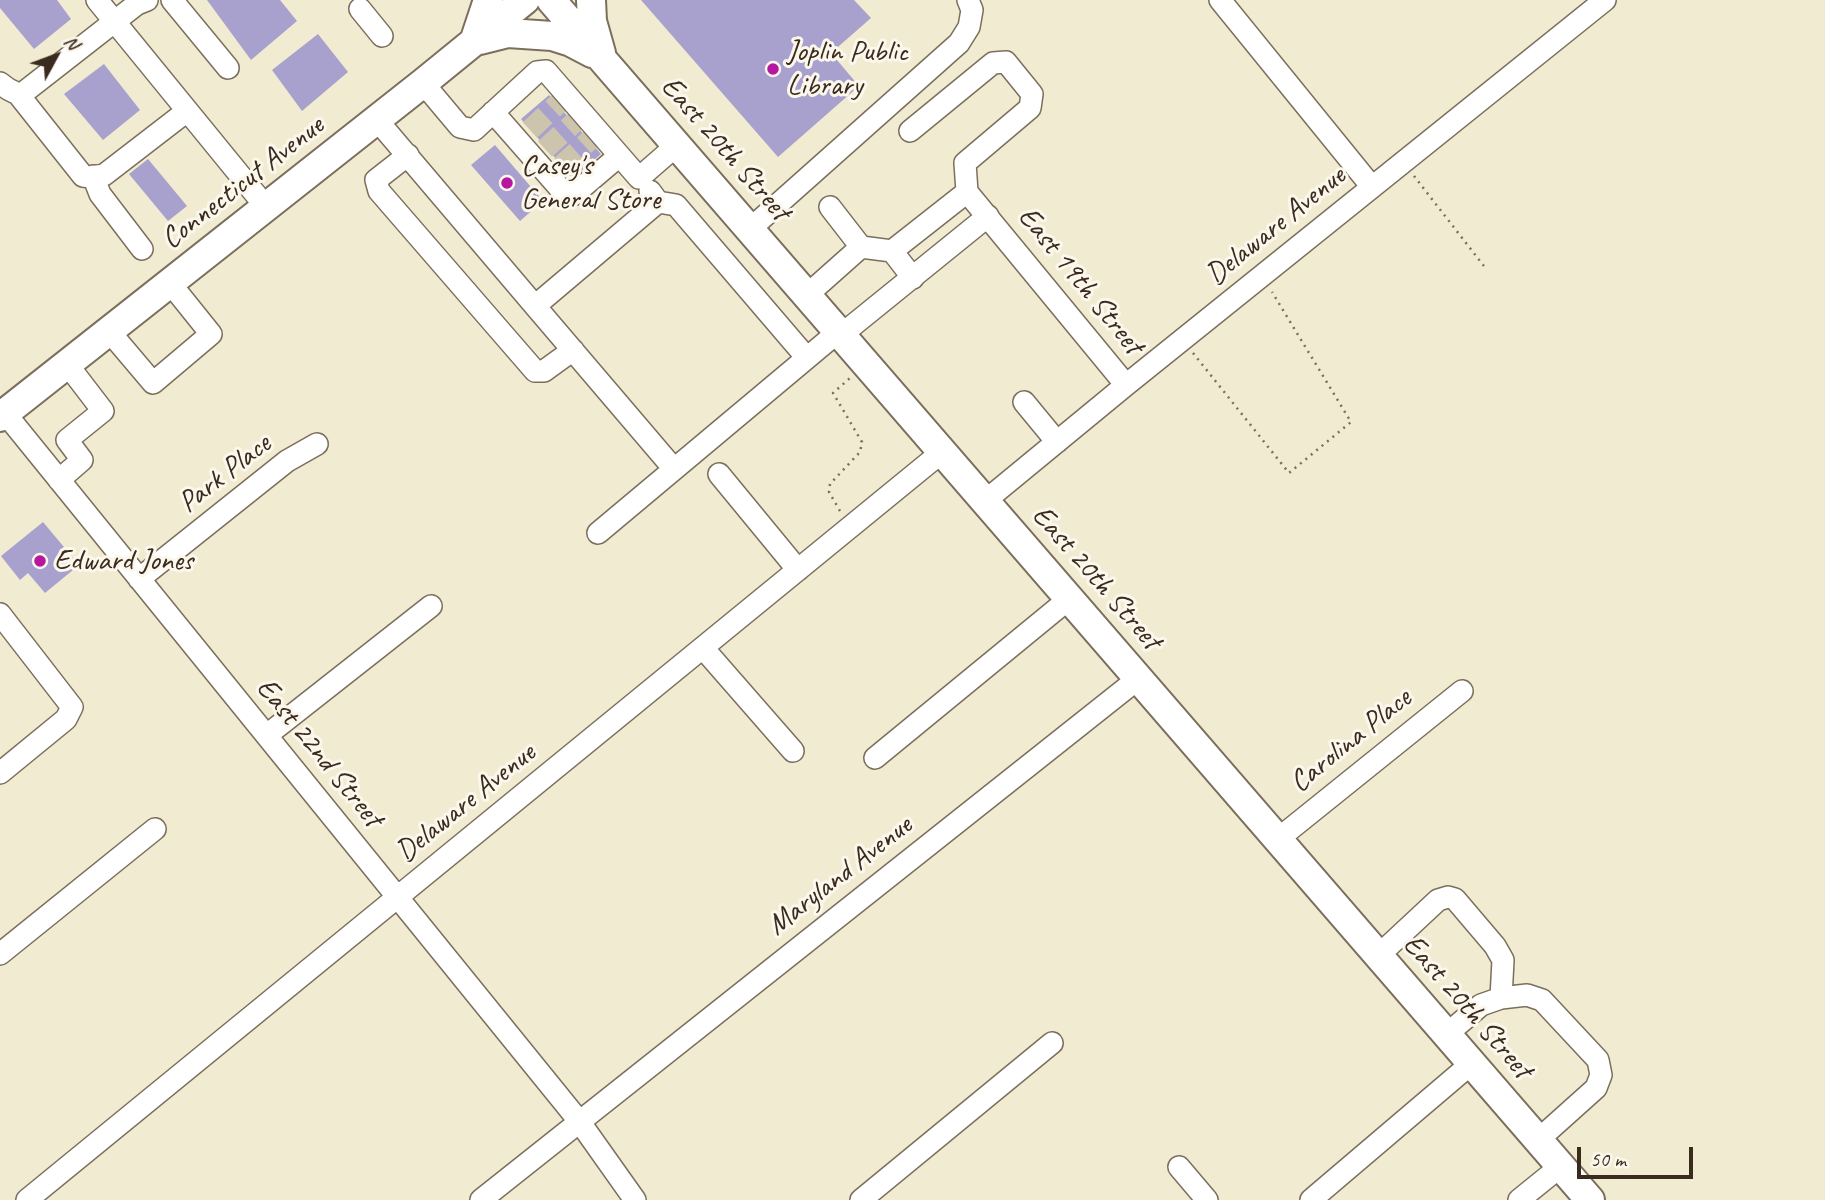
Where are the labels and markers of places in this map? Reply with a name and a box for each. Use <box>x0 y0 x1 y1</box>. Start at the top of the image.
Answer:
place label: Joplin Public Library <box>787 34 908 104</box>
marker: Joplin Public Library <box>765 61 781 77</box>
place label: Casey's General Store <box>521 148 660 218</box>
marker: Casey's General Store <box>499 175 515 191</box>
place label: Edward Jones <box>54 543 193 579</box>
marker: Edward Jones <box>32 553 48 569</box>

